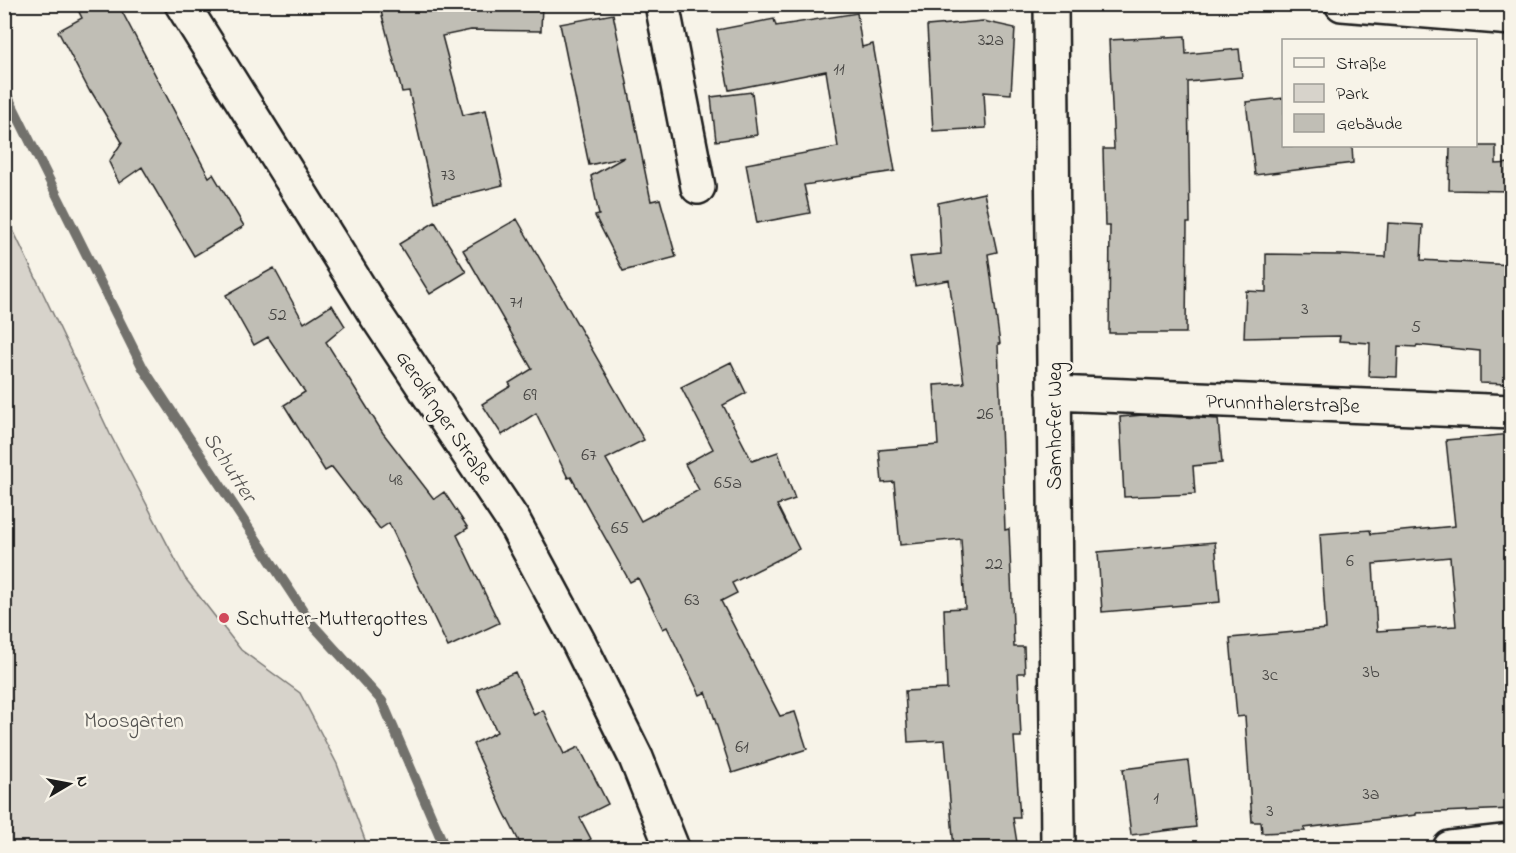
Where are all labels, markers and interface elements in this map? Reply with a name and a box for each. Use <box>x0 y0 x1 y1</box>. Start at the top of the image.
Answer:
house number: 32a <box>978 28 1004 54</box>
legend <box>1282 39 1477 147</box>
text: Straße <box>1336 52 1387 78</box>
house number: 11 <box>833 57 845 83</box>
text: Park <box>1336 82 1369 108</box>
text: Gebäude <box>1336 112 1403 138</box>
house number: 73 <box>441 163 455 189</box>
house number: 71 <box>509 290 523 316</box>
house number: 3 <box>1301 297 1309 323</box>
house number: 52 <box>267 303 287 329</box>
house number: 5 <box>1411 315 1421 341</box>
street label: Gerolfinger Straße <box>386 345 500 493</box>
street label: Samhofer Weg <box>1041 362 1073 490</box>
house number: 69 <box>523 383 537 409</box>
street label: Prunnthalerstraße <box>1206 387 1361 423</box>
house number: 26 <box>977 402 994 428</box>
water label: Schutter <box>194 426 265 512</box>
house number: 67 <box>581 443 597 469</box>
house number: 48 <box>389 468 403 494</box>
house number: 65a <box>714 471 742 497</box>
house number: 65 <box>611 516 629 542</box>
house number: 6 <box>1346 549 1354 575</box>
house number: 22 <box>985 552 1003 578</box>
house number: 63 <box>684 588 700 614</box>
place label: Schutter-Muttergottes <box>236 605 428 637</box>
marker: Schutter-Muttergottes <box>217 611 231 625</box>
house number: 3b <box>1363 660 1380 686</box>
house number: 3c <box>1262 663 1278 689</box>
park label: Moosgarten <box>84 707 184 739</box>
house number: 61 <box>735 735 749 761</box>
north arrow <box>39 754 99 814</box>
text: N <box>69 774 95 789</box>
house number: 3a <box>1362 782 1380 808</box>
house number: 1 <box>1153 786 1159 812</box>
house number: 3 <box>1266 799 1274 825</box>

